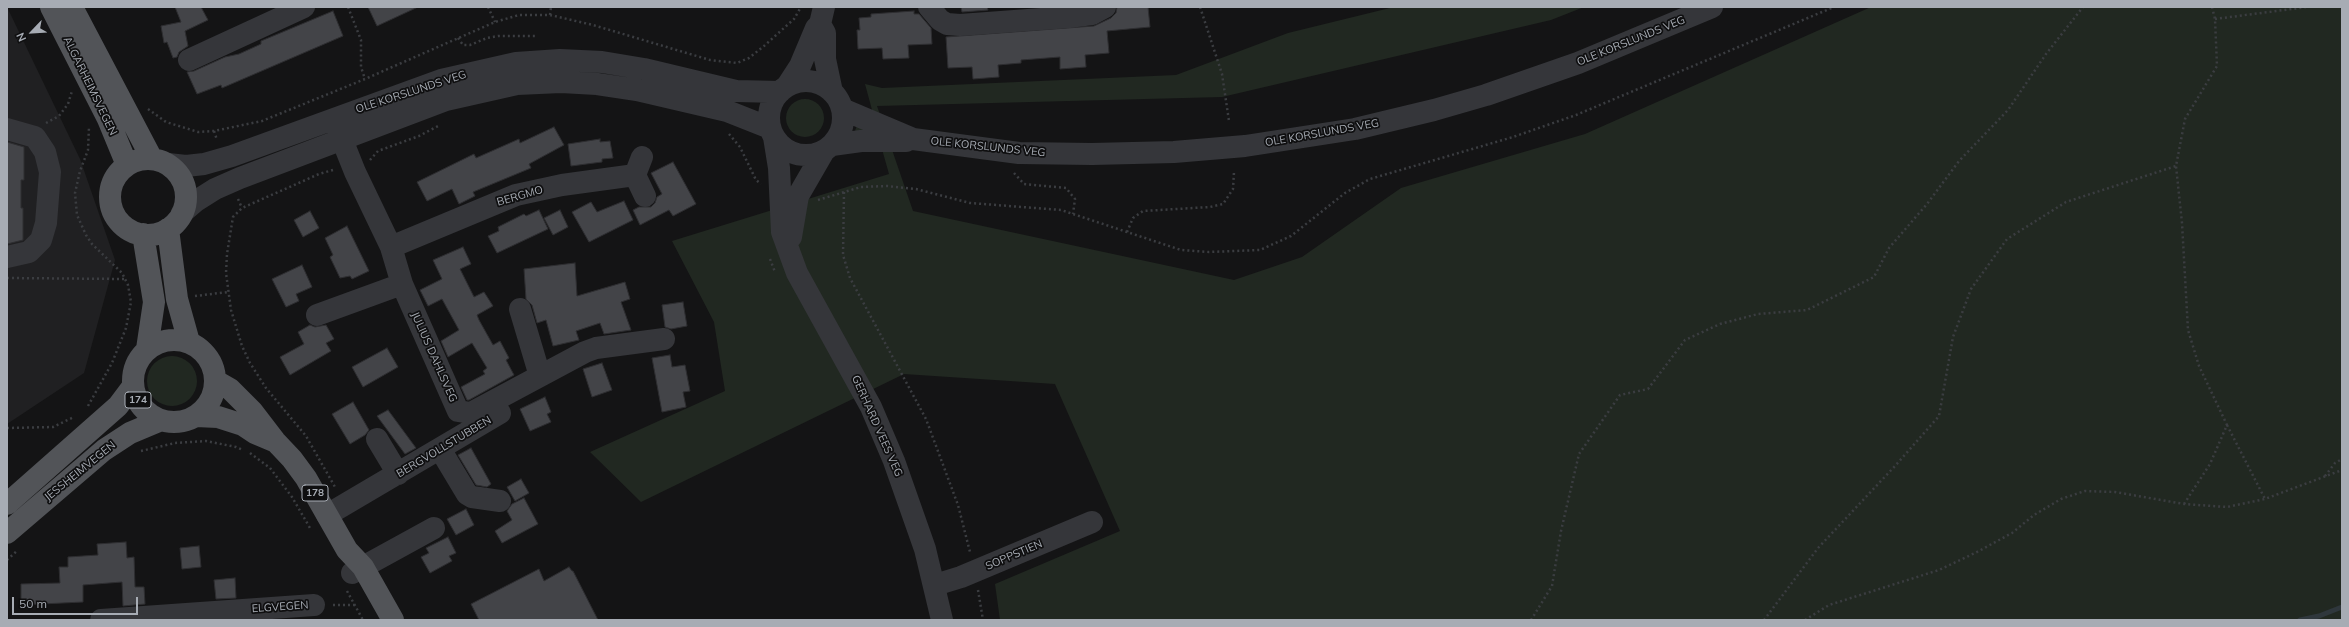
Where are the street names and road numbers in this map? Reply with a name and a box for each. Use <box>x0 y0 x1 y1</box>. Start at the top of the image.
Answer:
street label: OLE KORSLUNDS VEG <box>1575 13 1687 69</box>
street label: ALGARHEIMSVEGEN <box>60 34 120 138</box>
street label: OLE KORSLUNDS VEG <box>354 68 468 116</box>
street label: OLE KORSLUNDS VEG <box>1264 116 1380 150</box>
street label: OLE KORSLUNDS VEG <box>930 134 1046 160</box>
street label: BERGMO <box>495 183 545 209</box>
street label: JULIUS DAHLSVEG <box>408 310 460 404</box>
street label: GERHARD VEES VEG <box>849 373 905 479</box>
road number: 174 <box>125 392 151 408</box>
street label: BERGVOLLSTUBBEN <box>394 413 494 481</box>
street label: JESSHEIMVEGEN <box>42 438 118 504</box>
road number: 178 <box>302 485 328 501</box>
street label: SOPPSTIEN <box>984 537 1044 573</box>
street label: ELGVEGEN <box>251 598 309 616</box>

